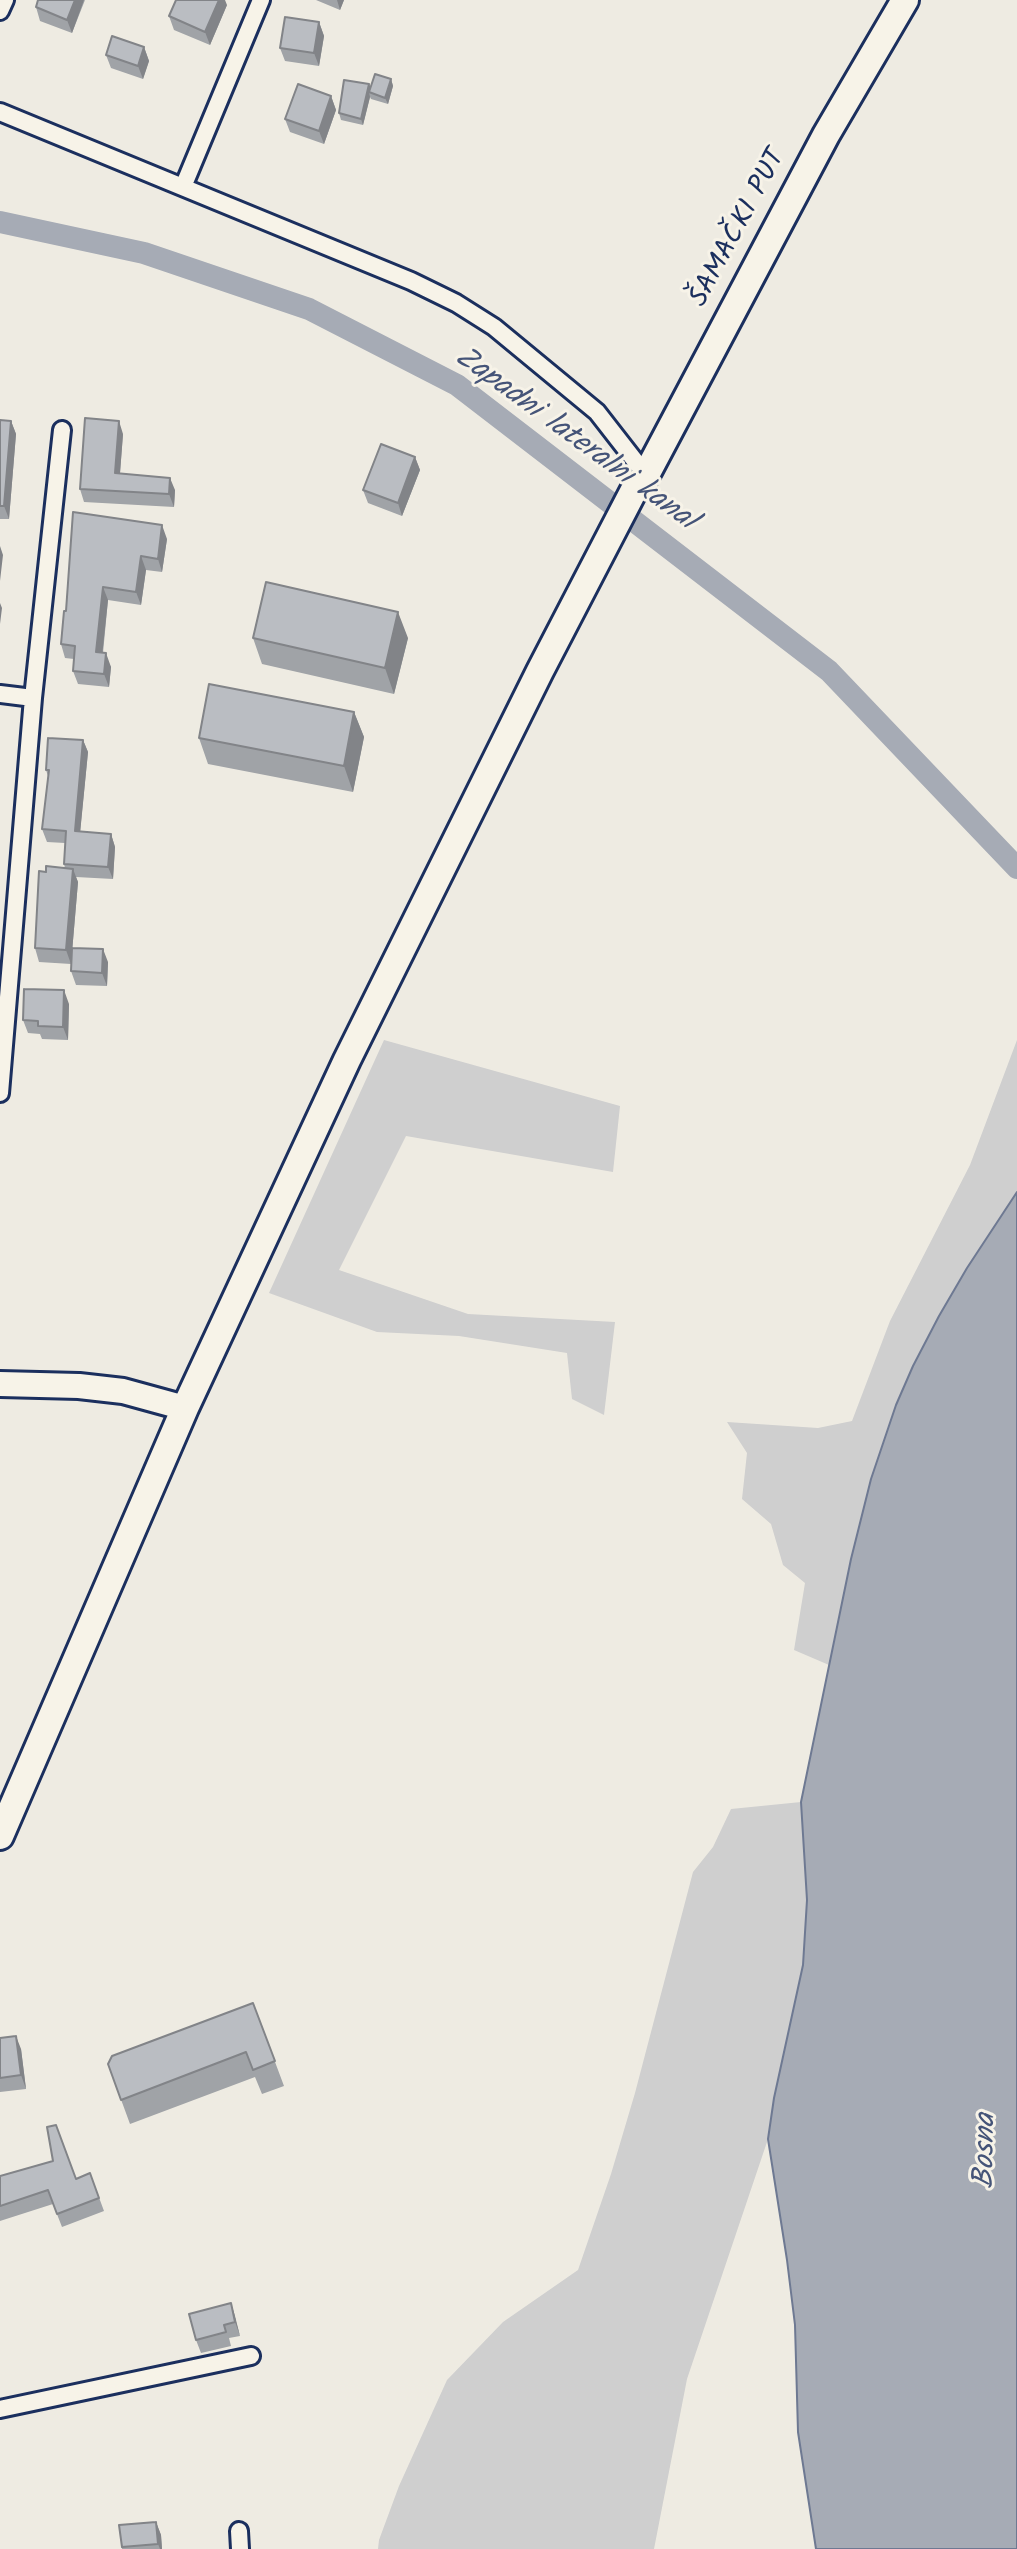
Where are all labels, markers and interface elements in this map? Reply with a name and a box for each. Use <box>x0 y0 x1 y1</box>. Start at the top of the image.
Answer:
street label: ŠAMAČKI PUT <box>684 144 796 314</box>
water label: Zapadni lateralni kanal <box>446 341 702 541</box>
water label: Bosna <box>969 2113 1007 2189</box>

